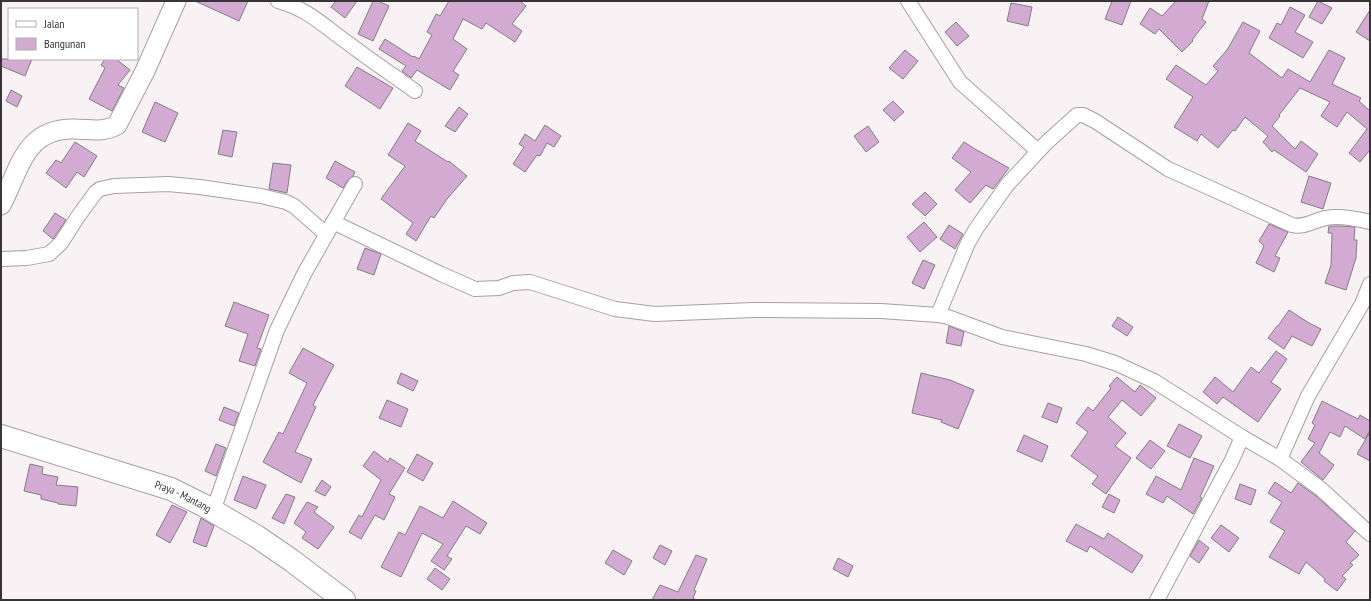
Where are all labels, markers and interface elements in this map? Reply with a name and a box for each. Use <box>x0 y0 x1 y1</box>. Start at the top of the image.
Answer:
legend <box>8 8 138 60</box>
text: Jalan <box>43 16 65 31</box>
text: Bangunan <box>44 36 85 51</box>
street label: Praya - Mantang <box>153 477 214 516</box>

